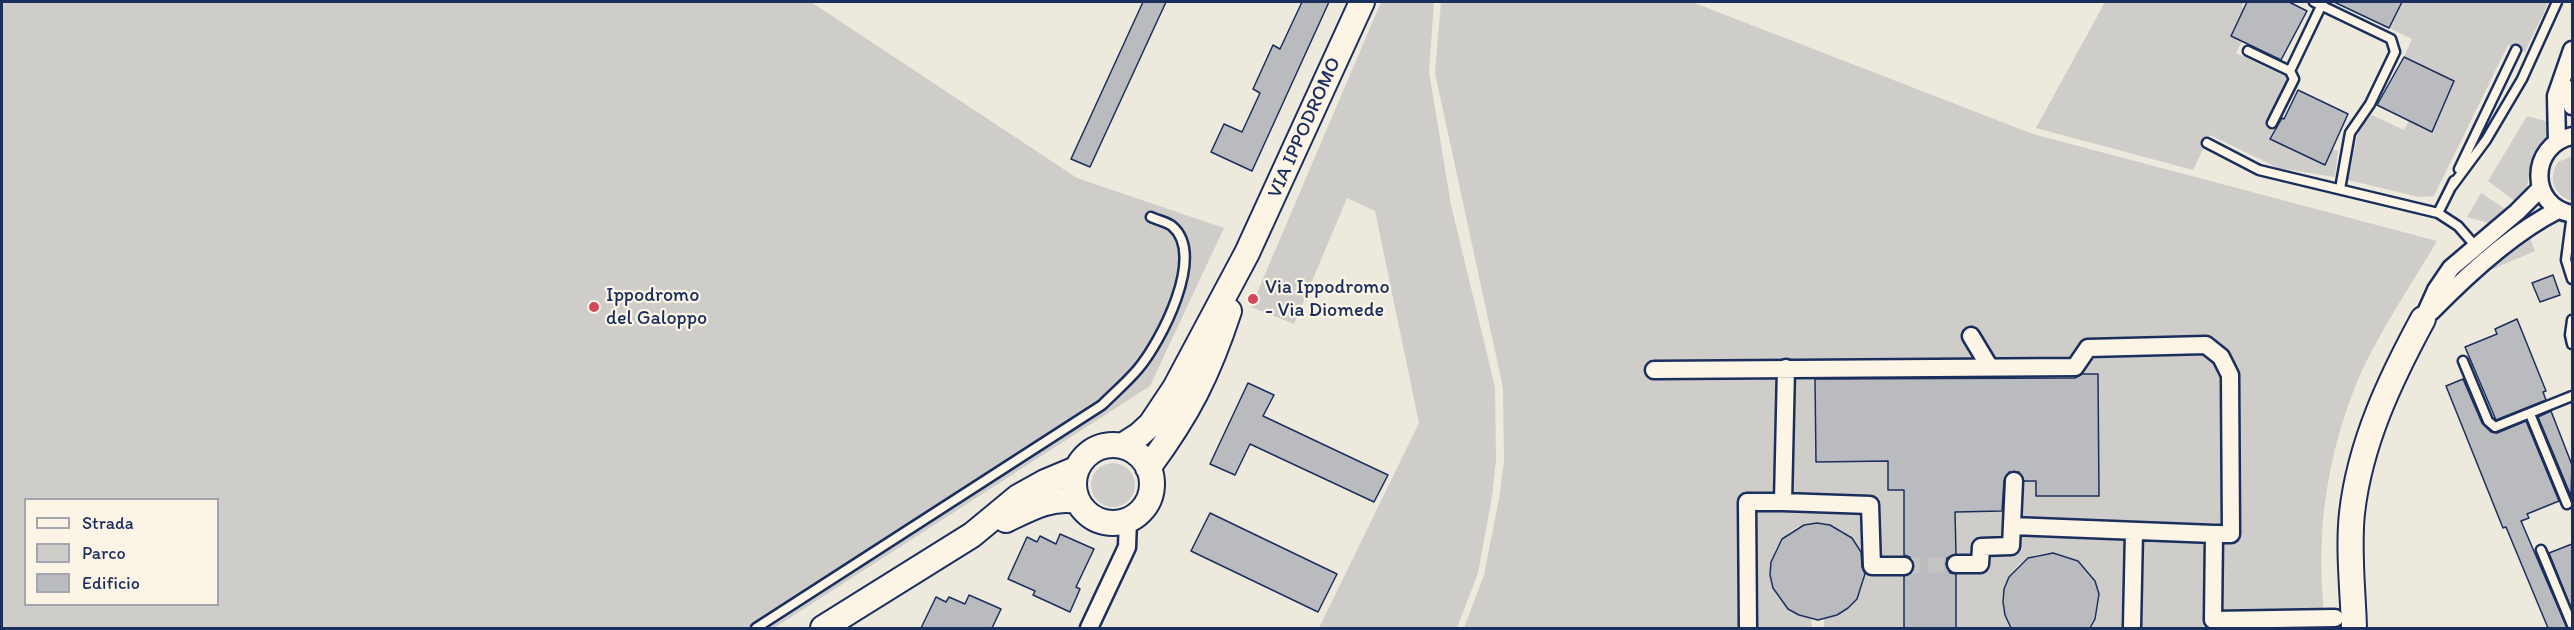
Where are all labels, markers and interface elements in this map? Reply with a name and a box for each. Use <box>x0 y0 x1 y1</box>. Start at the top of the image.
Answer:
street label: VIA IPPODROMO <box>1263 54 1347 202</box>
place label: Via Ippodromo - Via Diomede <box>1265 276 1390 323</box>
place label: Ippodromo del Galoppo <box>606 284 707 331</box>
marker: Via Ippodromo - Via Diomede <box>1246 292 1260 306</box>
marker: Ippodromo del Galoppo <box>587 300 601 314</box>
legend <box>24 498 219 606</box>
text: Strada <box>82 512 134 534</box>
text: Parco <box>82 542 126 564</box>
text: Edificio <box>82 572 140 594</box>

